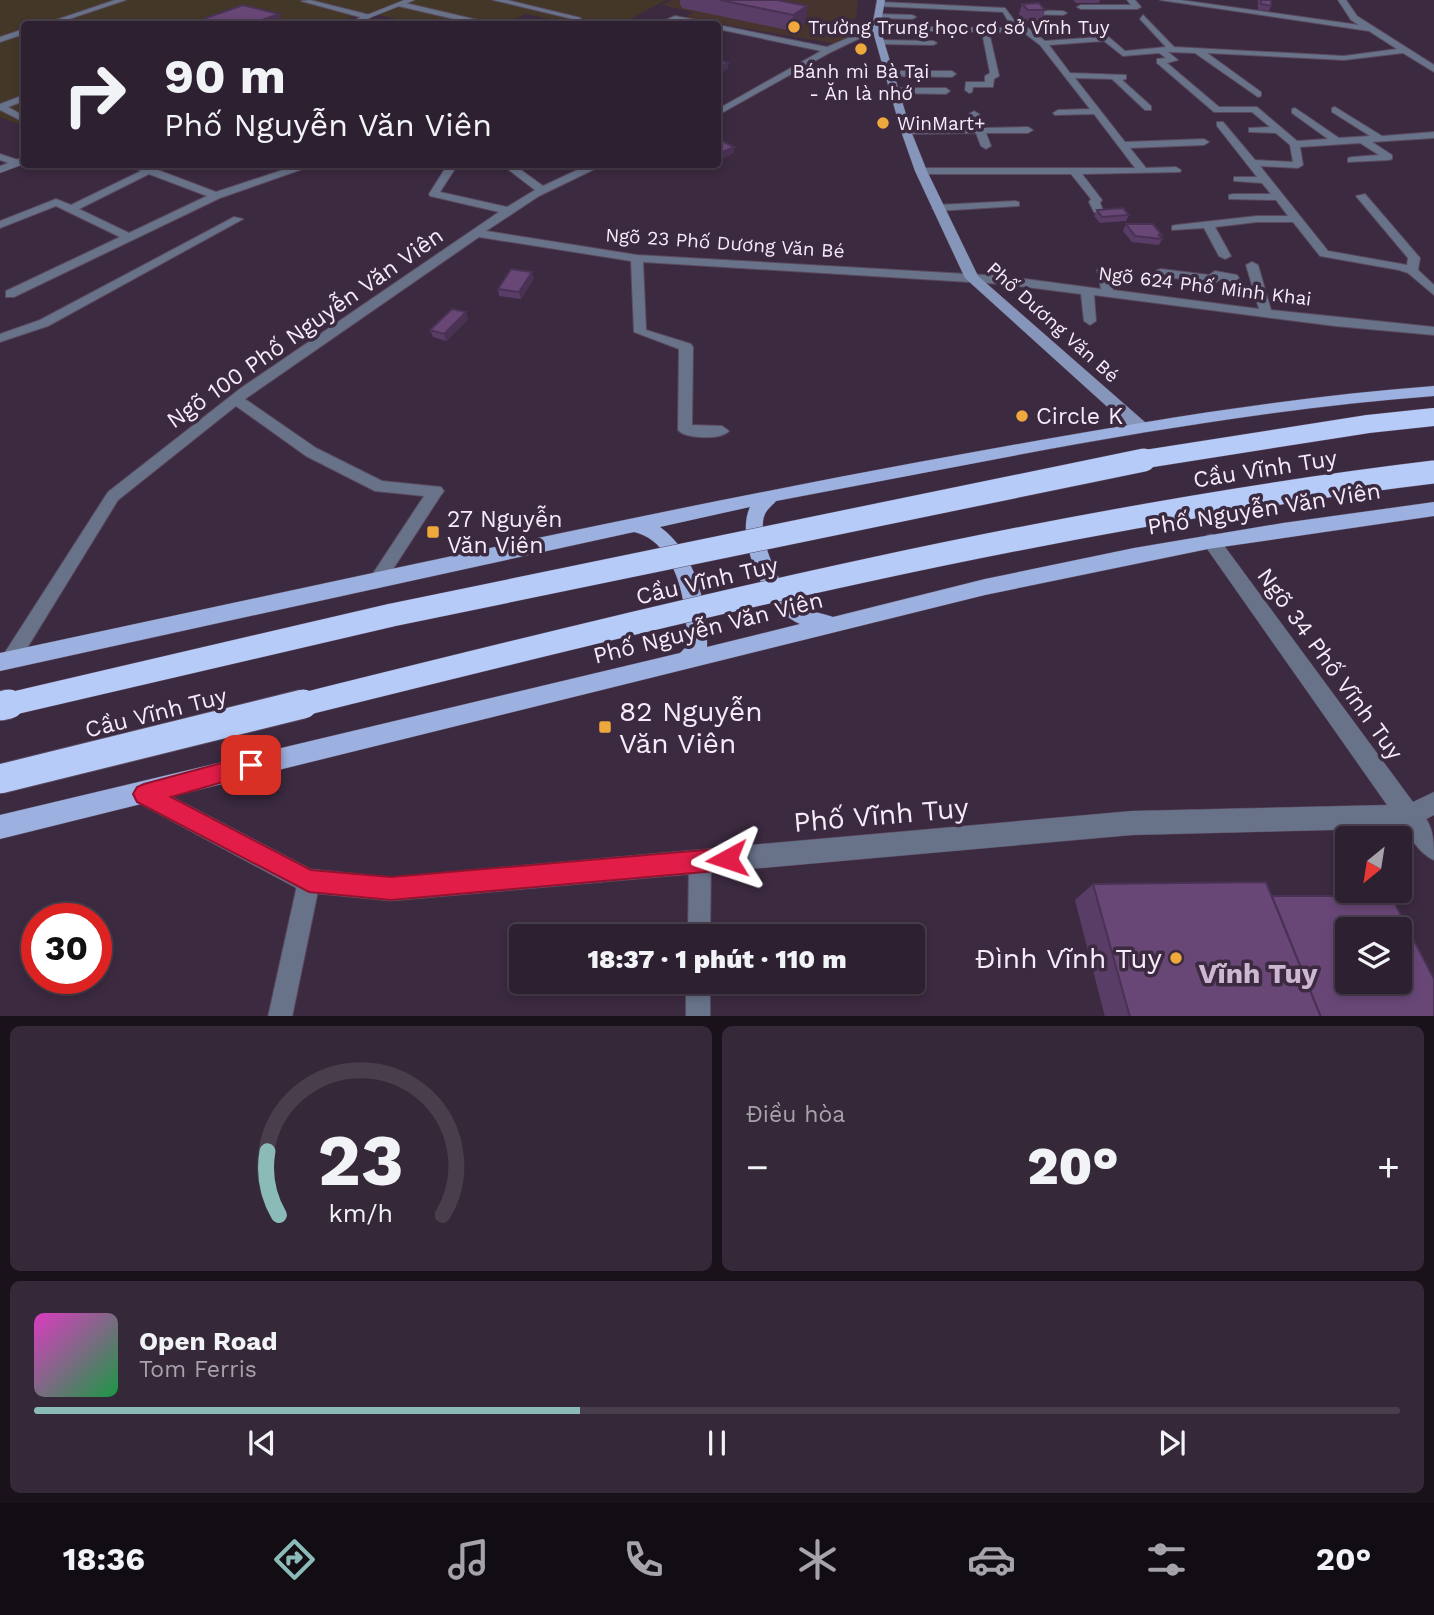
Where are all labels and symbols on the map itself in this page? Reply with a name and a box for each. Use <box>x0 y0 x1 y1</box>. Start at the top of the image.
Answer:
place label: Trường Trung học cơ sở Vĩnh Tuy <box>808 16 1110 39</box>
marker: Trường Trung học cơ sở Vĩnh Tuy <box>786 19 802 35</box>
marker: Bánh mì Bà Tại - Ăn là nhớ <box>853 41 869 57</box>
place label: Bánh mì Bà Tại - Ăn là nhớ <box>793 60 929 105</box>
place label: WinMart+ <box>897 112 985 135</box>
marker: WinMart+ <box>875 115 891 131</box>
street label: Ngõ 100 Phố Nguyễn Văn Viên <box>161 221 448 434</box>
street label: Ngõ 23 Phố Dương Văn Bé <box>605 223 845 263</box>
street label: Phố Dương Văn Bé <box>982 257 1124 387</box>
street label: Ngõ 624 Phố Minh Khai <box>1097 262 1313 310</box>
place label: Circle K <box>1036 403 1123 430</box>
marker: Circle K <box>1014 408 1030 424</box>
street label: Cầu Vĩnh Tuy <box>1191 444 1339 494</box>
street label: Phố Nguyễn Văn Viên <box>1145 476 1383 541</box>
place label: 27 Nguyễn Văn Viên <box>447 505 562 559</box>
marker: 27 Nguyễn Văn Viên <box>425 524 441 540</box>
street label: Cầu Vĩnh Tuy <box>633 551 781 610</box>
street label: Ngõ 34 Phố Vĩnh Tuy <box>1251 563 1409 765</box>
street label: Phố Nguyễn Văn Viên <box>590 585 826 670</box>
street label: Cầu Vĩnh Tuy <box>82 682 230 744</box>
place label: 82 Nguyễn Văn Viên <box>619 695 762 760</box>
marker: 82 Nguyễn Văn Viên <box>597 719 613 735</box>
pin <box>221 735 281 795</box>
street label: Phố Vĩnh Tuy <box>792 791 970 839</box>
position arrow <box>690 822 764 896</box>
north arrow <box>1335 826 1412 903</box>
speed limit sign: 30 <box>21 903 112 994</box>
place label: Đình Vĩnh Tuy <box>975 942 1163 975</box>
marker: Đình Vĩnh Tuy <box>1168 950 1184 966</box>
district label: Vĩnh Tuy <box>1198 957 1318 990</box>

